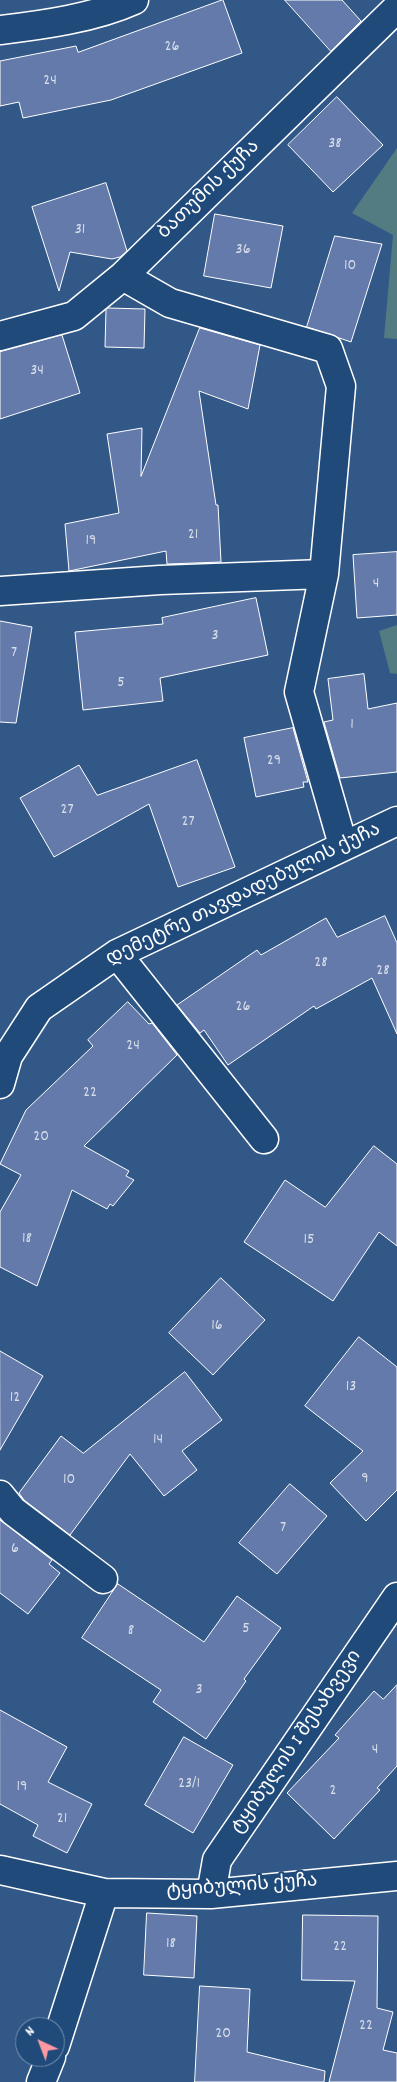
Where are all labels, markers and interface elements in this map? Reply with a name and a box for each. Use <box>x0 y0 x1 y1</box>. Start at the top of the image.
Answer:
house number: 26 <box>165 38 179 58</box>
house number: 24 <box>43 72 57 92</box>
house number: 38 <box>328 135 342 155</box>
street label: ბათუმის ქუჩა <box>154 137 266 245</box>
house number: 31 <box>75 221 85 241</box>
house number: 36 <box>236 241 250 261</box>
house number: 10 <box>344 257 356 277</box>
house number: 34 <box>30 362 44 382</box>
house number: 21 <box>188 526 198 546</box>
house number: 19 <box>86 532 96 552</box>
house number: 4 <box>373 575 379 595</box>
house number: 3 <box>211 627 219 647</box>
house number: 7 <box>11 644 17 664</box>
house number: 5 <box>117 674 125 694</box>
house number: 1 <box>350 716 354 736</box>
house number: 29 <box>267 752 281 772</box>
house number: 27 <box>60 801 74 821</box>
house number: 27 <box>181 813 195 833</box>
street label: დემეტრე თავდადებულის ქუჩა <box>103 819 385 973</box>
house number: 28 <box>314 954 328 974</box>
house number: 28 <box>376 962 390 982</box>
house number: 26 <box>236 998 250 1018</box>
house number: 24 <box>126 1037 140 1057</box>
house number: 22 <box>83 1084 97 1104</box>
house number: 20 <box>33 1128 49 1148</box>
house number: 18 <box>22 1230 32 1250</box>
house number: 15 <box>304 1231 314 1251</box>
house number: 16 <box>211 1317 223 1337</box>
house number: 13 <box>346 1378 356 1398</box>
house number: 12 <box>10 1389 20 1409</box>
house number: 14 <box>153 1431 163 1451</box>
house number: 9 <box>361 1470 369 1490</box>
house number: 10 <box>63 1471 75 1491</box>
house number: 7 <box>280 1519 286 1539</box>
house number: 6 <box>11 1540 19 1560</box>
house number: 5 <box>242 1620 250 1640</box>
house number: 8 <box>128 1622 134 1642</box>
street label: ტყიბულის I შესახვევი <box>228 1647 368 1839</box>
house number: 3 <box>195 1681 203 1701</box>
house number: 4 <box>372 1741 378 1761</box>
house number: 23/1 <box>178 1775 200 1795</box>
house number: 19 <box>17 1778 27 1798</box>
house number: 2 <box>330 1782 336 1802</box>
house number: 21 <box>57 1810 67 1830</box>
street label: ტყიბულის ქუჩა <box>166 1871 318 1905</box>
house number: 18 <box>166 1935 176 1955</box>
house number: 22 <box>333 1938 347 1958</box>
north arrow <box>15 2017 65 2067</box>
house number: 22 <box>359 2017 373 2037</box>
text: N <box>21 2022 40 2041</box>
house number: 20 <box>215 2025 231 2045</box>

